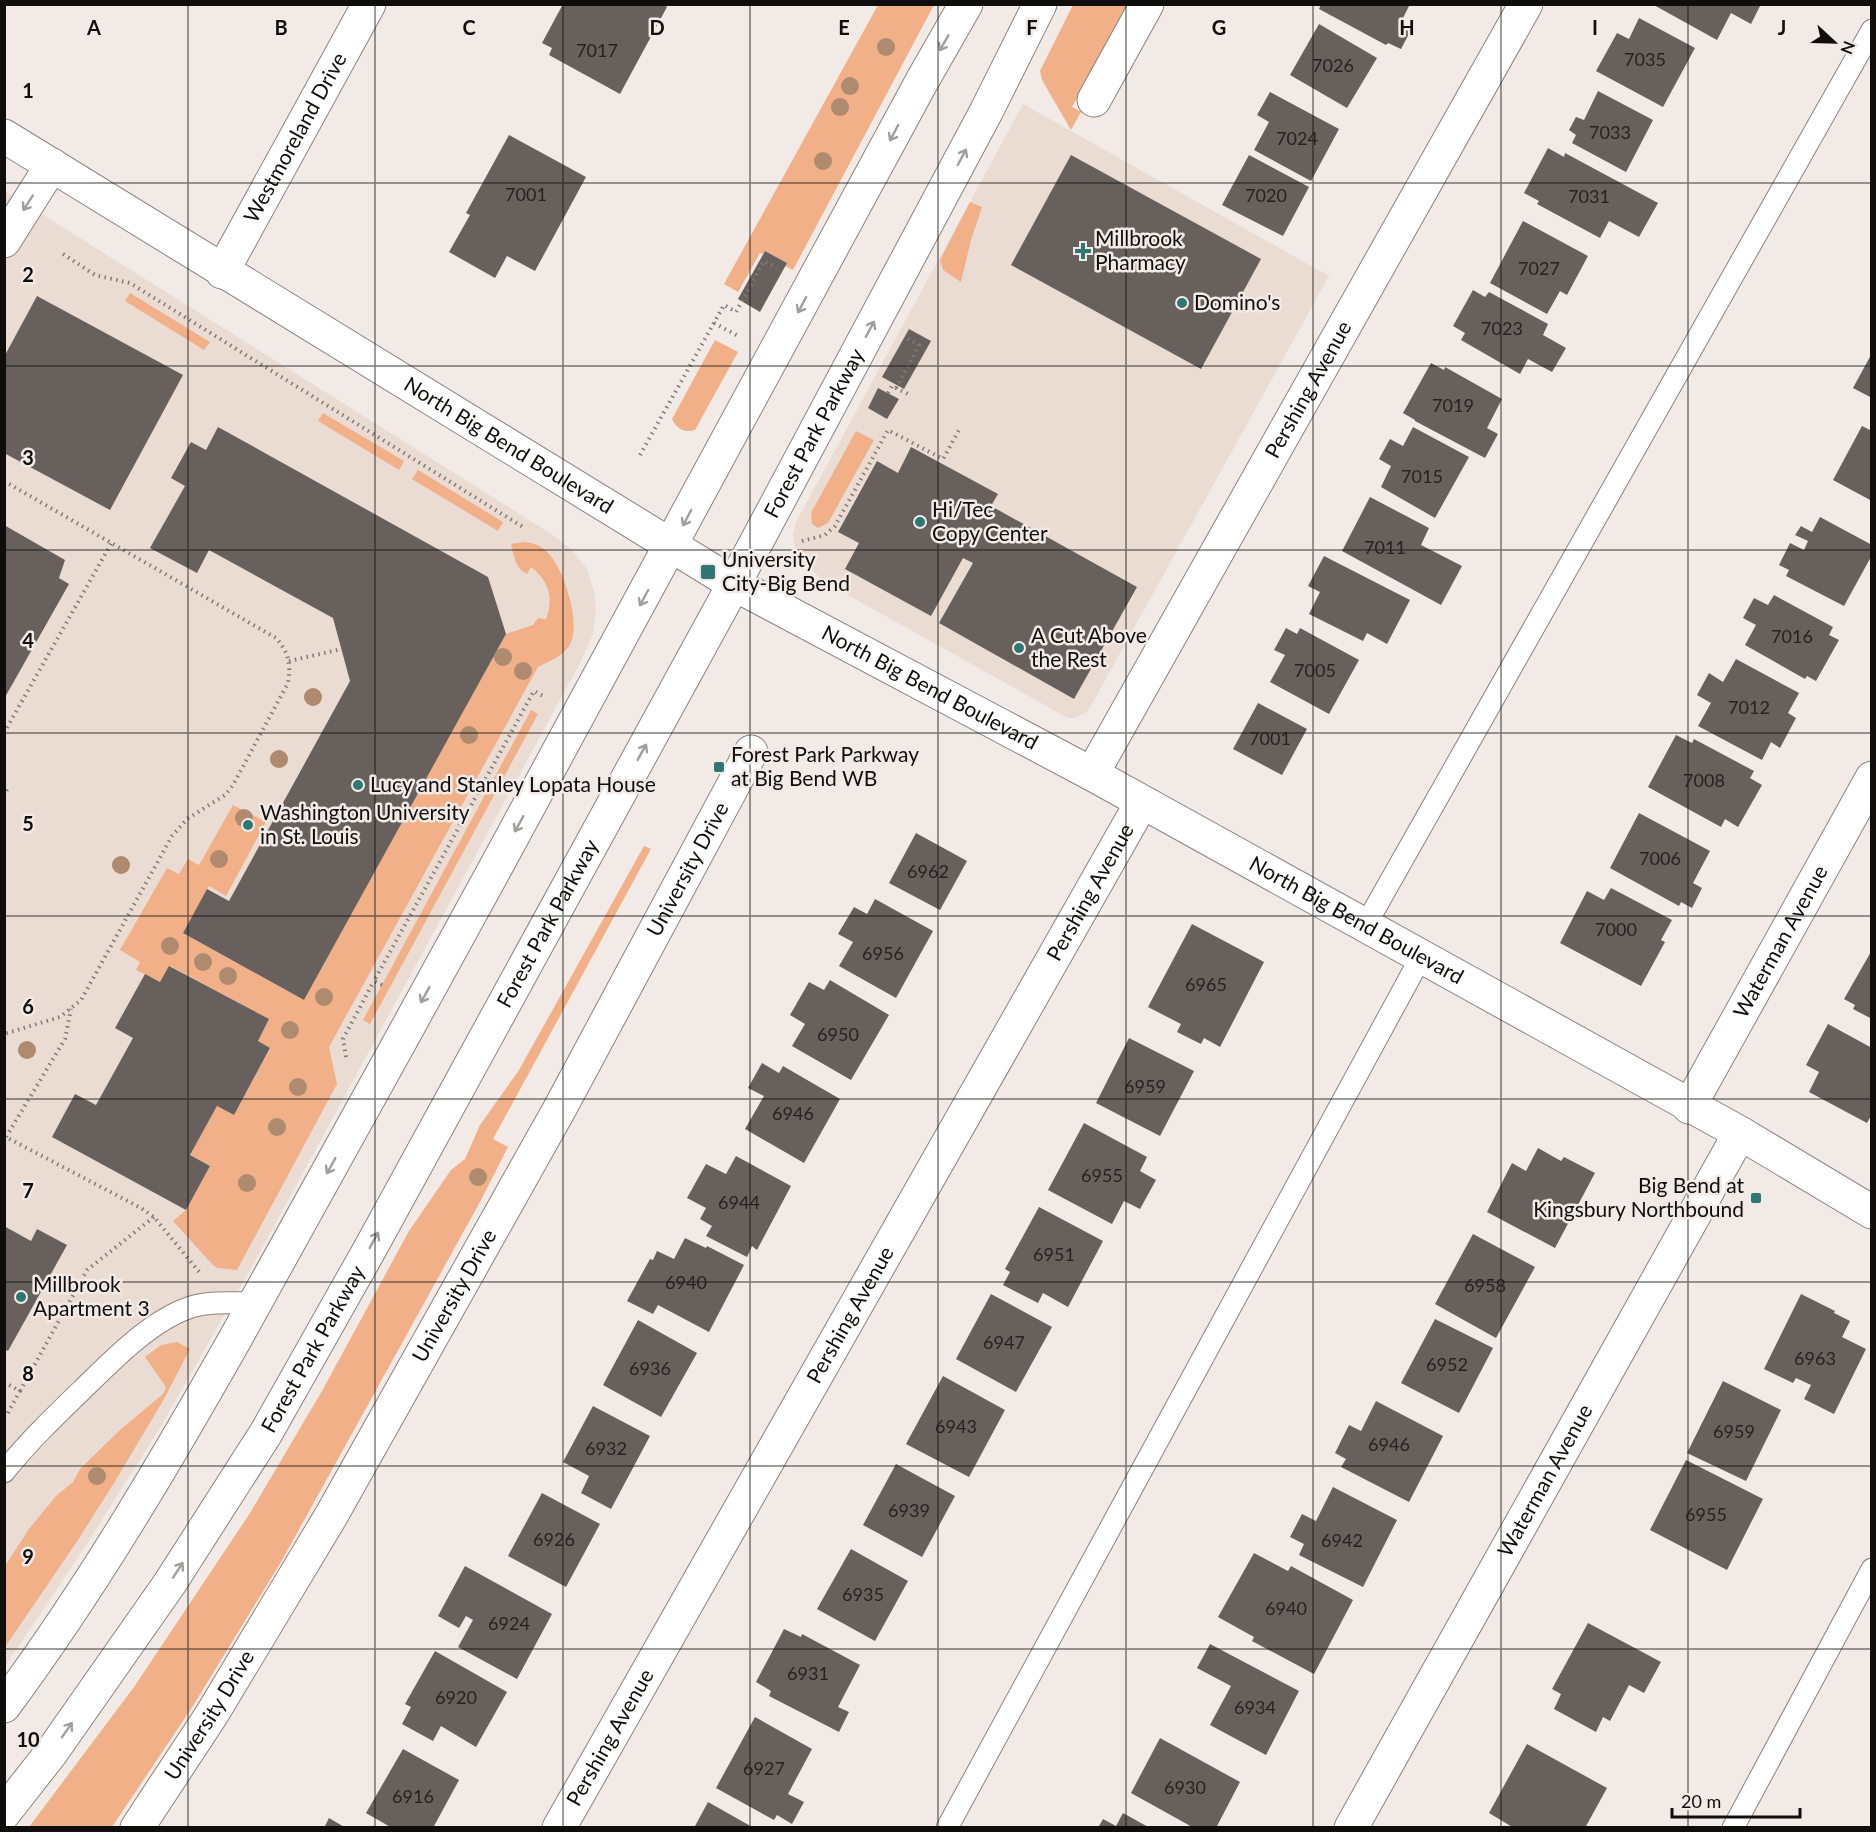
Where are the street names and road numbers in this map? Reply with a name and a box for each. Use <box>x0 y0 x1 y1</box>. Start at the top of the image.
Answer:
street label: Westmoreland Drive <box>238 48 351 227</box>
street label: Pershing Avenue <box>1259 316 1356 462</box>
street label: Forest Park Parkway <box>758 344 868 522</box>
street label: North Big Bend Boulevard <box>400 371 619 518</box>
street label: North Big Bend Boulevard <box>818 619 1043 754</box>
street label: University Drive <box>641 797 733 940</box>
street label: Pershing Avenue <box>1040 819 1138 965</box>
street label: Forest Park Parkway <box>491 834 603 1011</box>
street label: North Big Bend Boulevard <box>1246 850 1469 988</box>
street label: Waterman Avenue <box>1727 860 1832 1022</box>
street label: University Drive <box>406 1224 501 1366</box>
street label: Pershing Avenue <box>800 1241 898 1387</box>
street label: Forest Park Parkway <box>255 1260 369 1437</box>
street label: Waterman Avenue <box>1491 1399 1597 1561</box>
street label: University Drive <box>158 1645 258 1784</box>
street label: Pershing Avenue <box>560 1664 658 1810</box>

